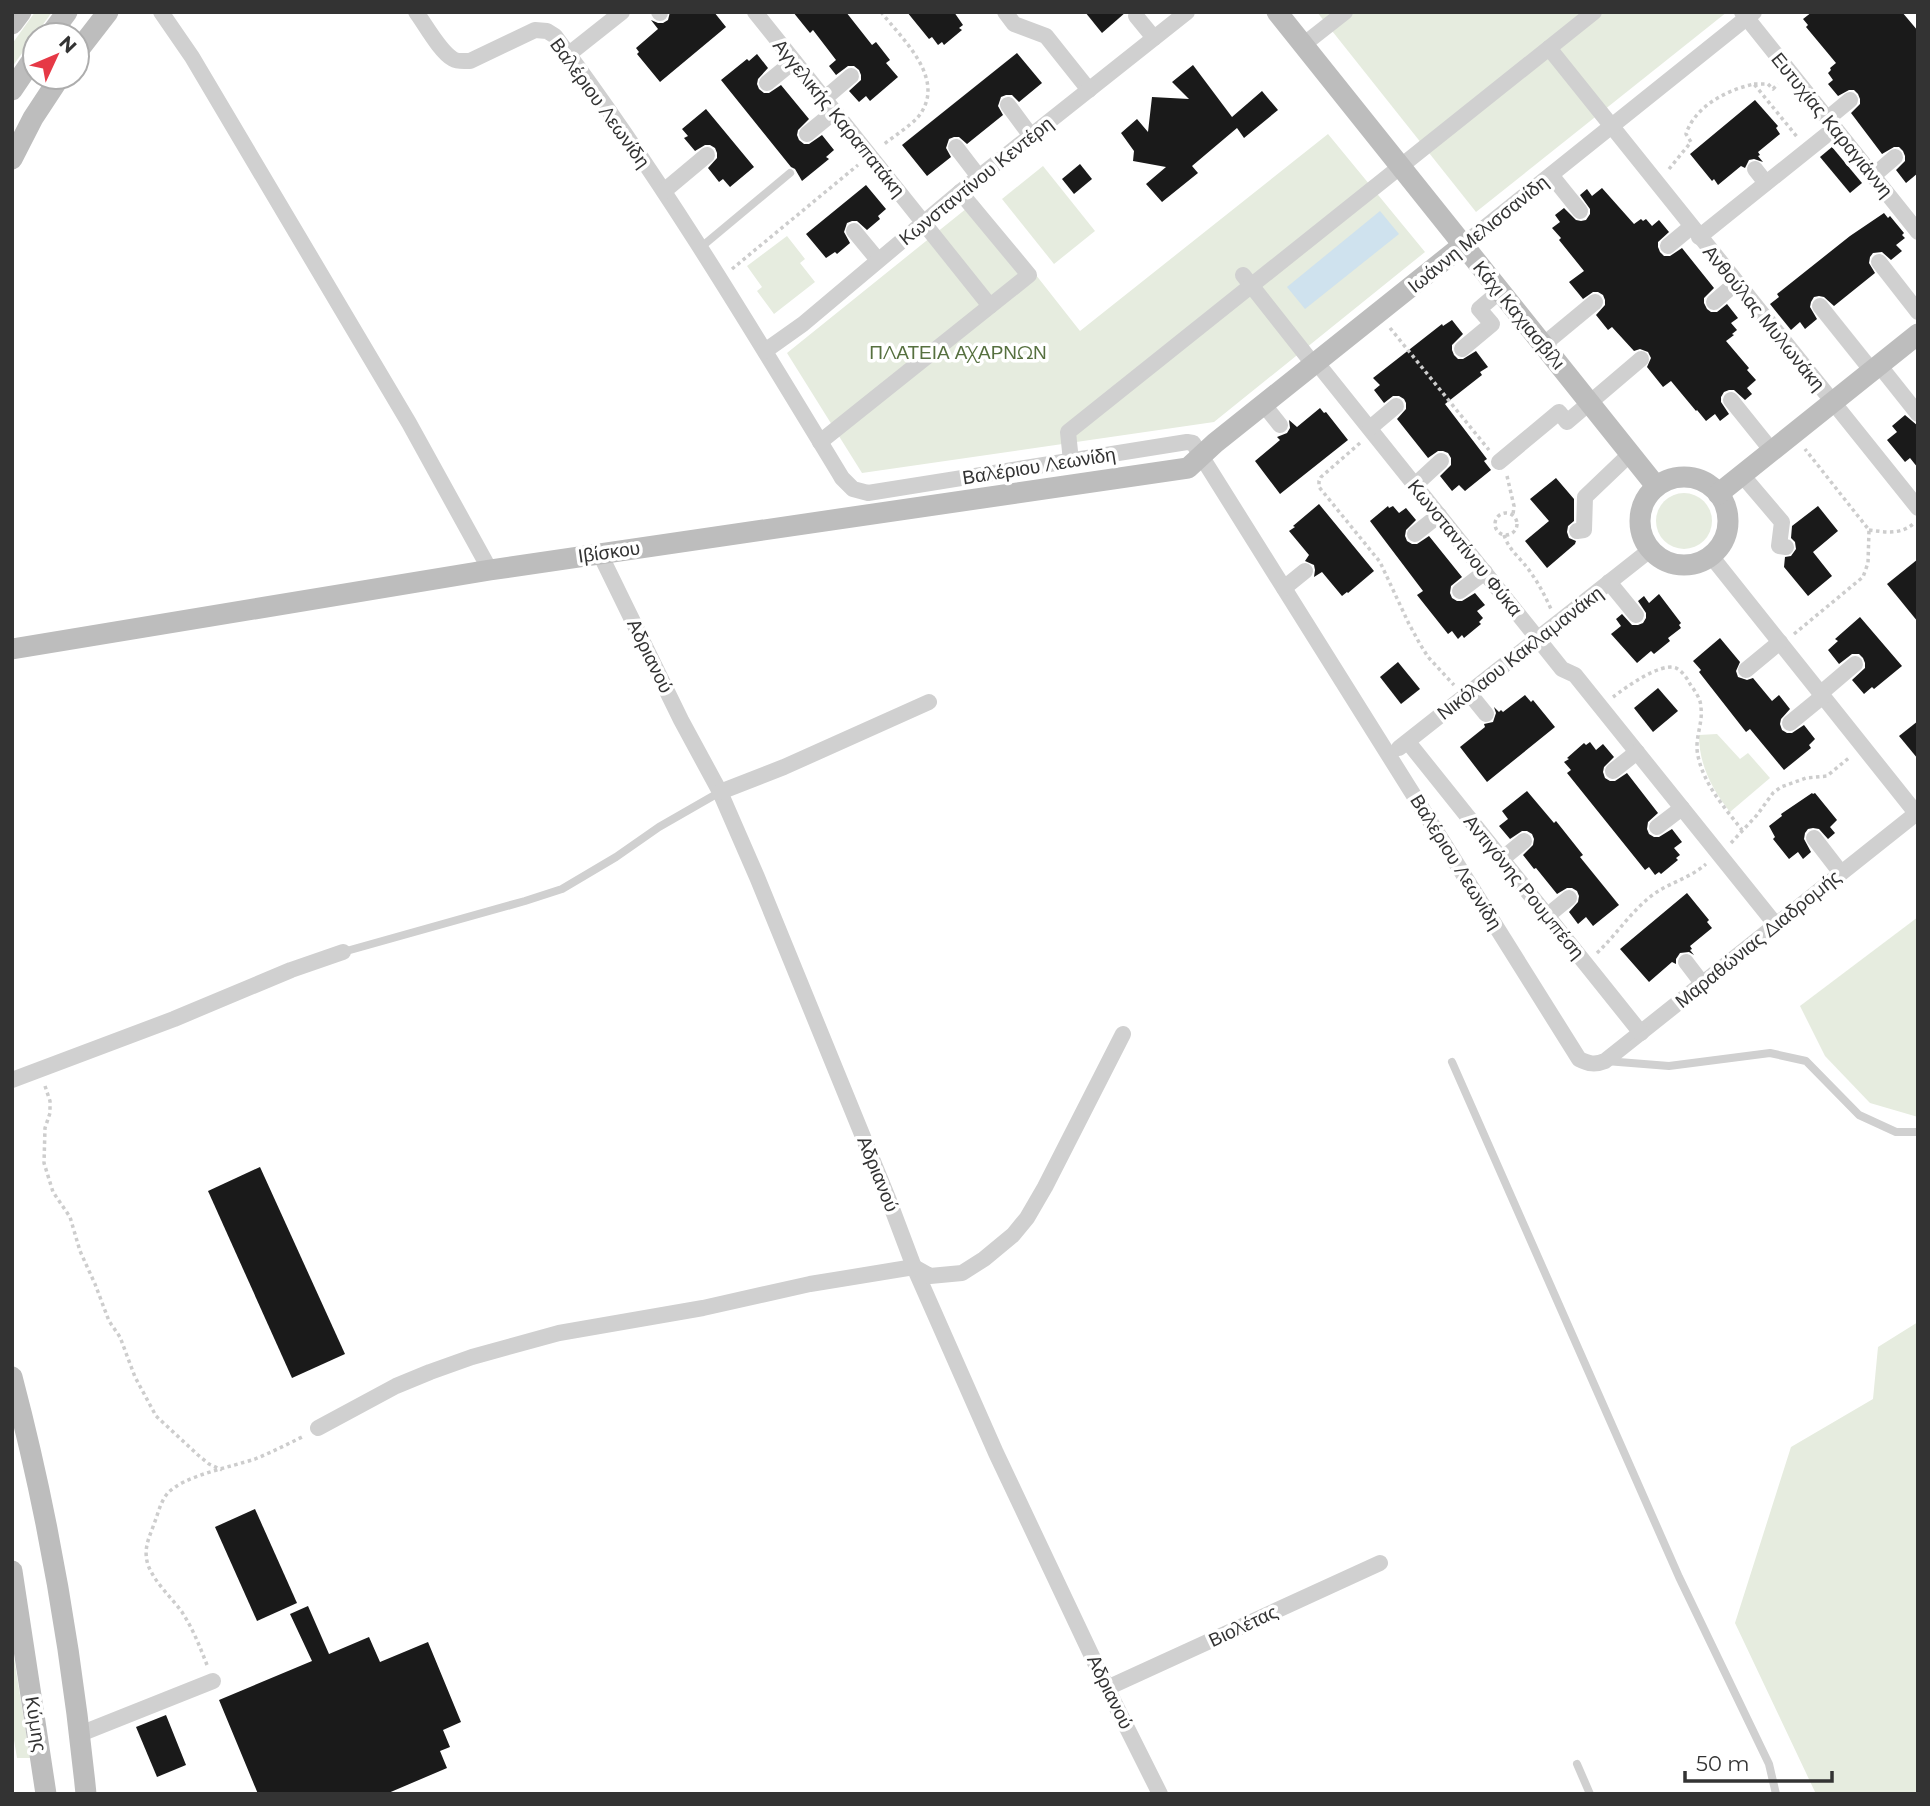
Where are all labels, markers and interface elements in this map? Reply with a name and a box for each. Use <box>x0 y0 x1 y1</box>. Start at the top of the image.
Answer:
north arrow <box>21 21 91 91</box>
text: N <box>54 31 81 58</box>
street label: Βαλέριου Λεωνίδη <box>545 34 655 172</box>
street label: Αγγελικής Καραπατάκη <box>768 34 910 202</box>
street label: Ευτυχίας Καραγιάννη <box>1766 48 1898 202</box>
street label: Κωνσταντίνου Κεντέρη <box>894 112 1058 250</box>
street label: Ιωάννη Μελισσανίδη <box>1403 170 1553 298</box>
street label: Ανθούλας Μυλωνάκη <box>1698 241 1830 395</box>
street label: Κάχι Καχιασβίλι <box>1468 256 1570 374</box>
park label: ΠΛΑΤΕΙΑ ΑΧΑΡΝΩΝ <box>869 341 1047 364</box>
street label: Βαλέριου Λεωνίδη <box>961 443 1117 489</box>
street label: Κωνσταντίνου Φύκα <box>1403 475 1527 621</box>
street label: Ιβίσκου <box>577 536 641 568</box>
street label: Νικόλαου Κακλαμανάκη <box>1433 581 1607 725</box>
street label: Αδριανού <box>622 615 678 697</box>
street label: Βαλέριου Λεωνίδη <box>1405 790 1507 934</box>
street label: Αντιγόνης Ρουμπέση <box>1459 810 1589 964</box>
street label: Μαραθώνιας Διαδρομής <box>1671 865 1845 1013</box>
street label: Αδριανού <box>852 1133 904 1215</box>
street label: Βιολέτας <box>1205 1600 1281 1652</box>
street label: Αδριανού <box>1082 1651 1138 1733</box>
street label: Κύμης <box>20 1695 52 1753</box>
scale bar <box>1685 1740 1832 1784</box>
text: 50 m <box>1696 1751 1750 1776</box>

